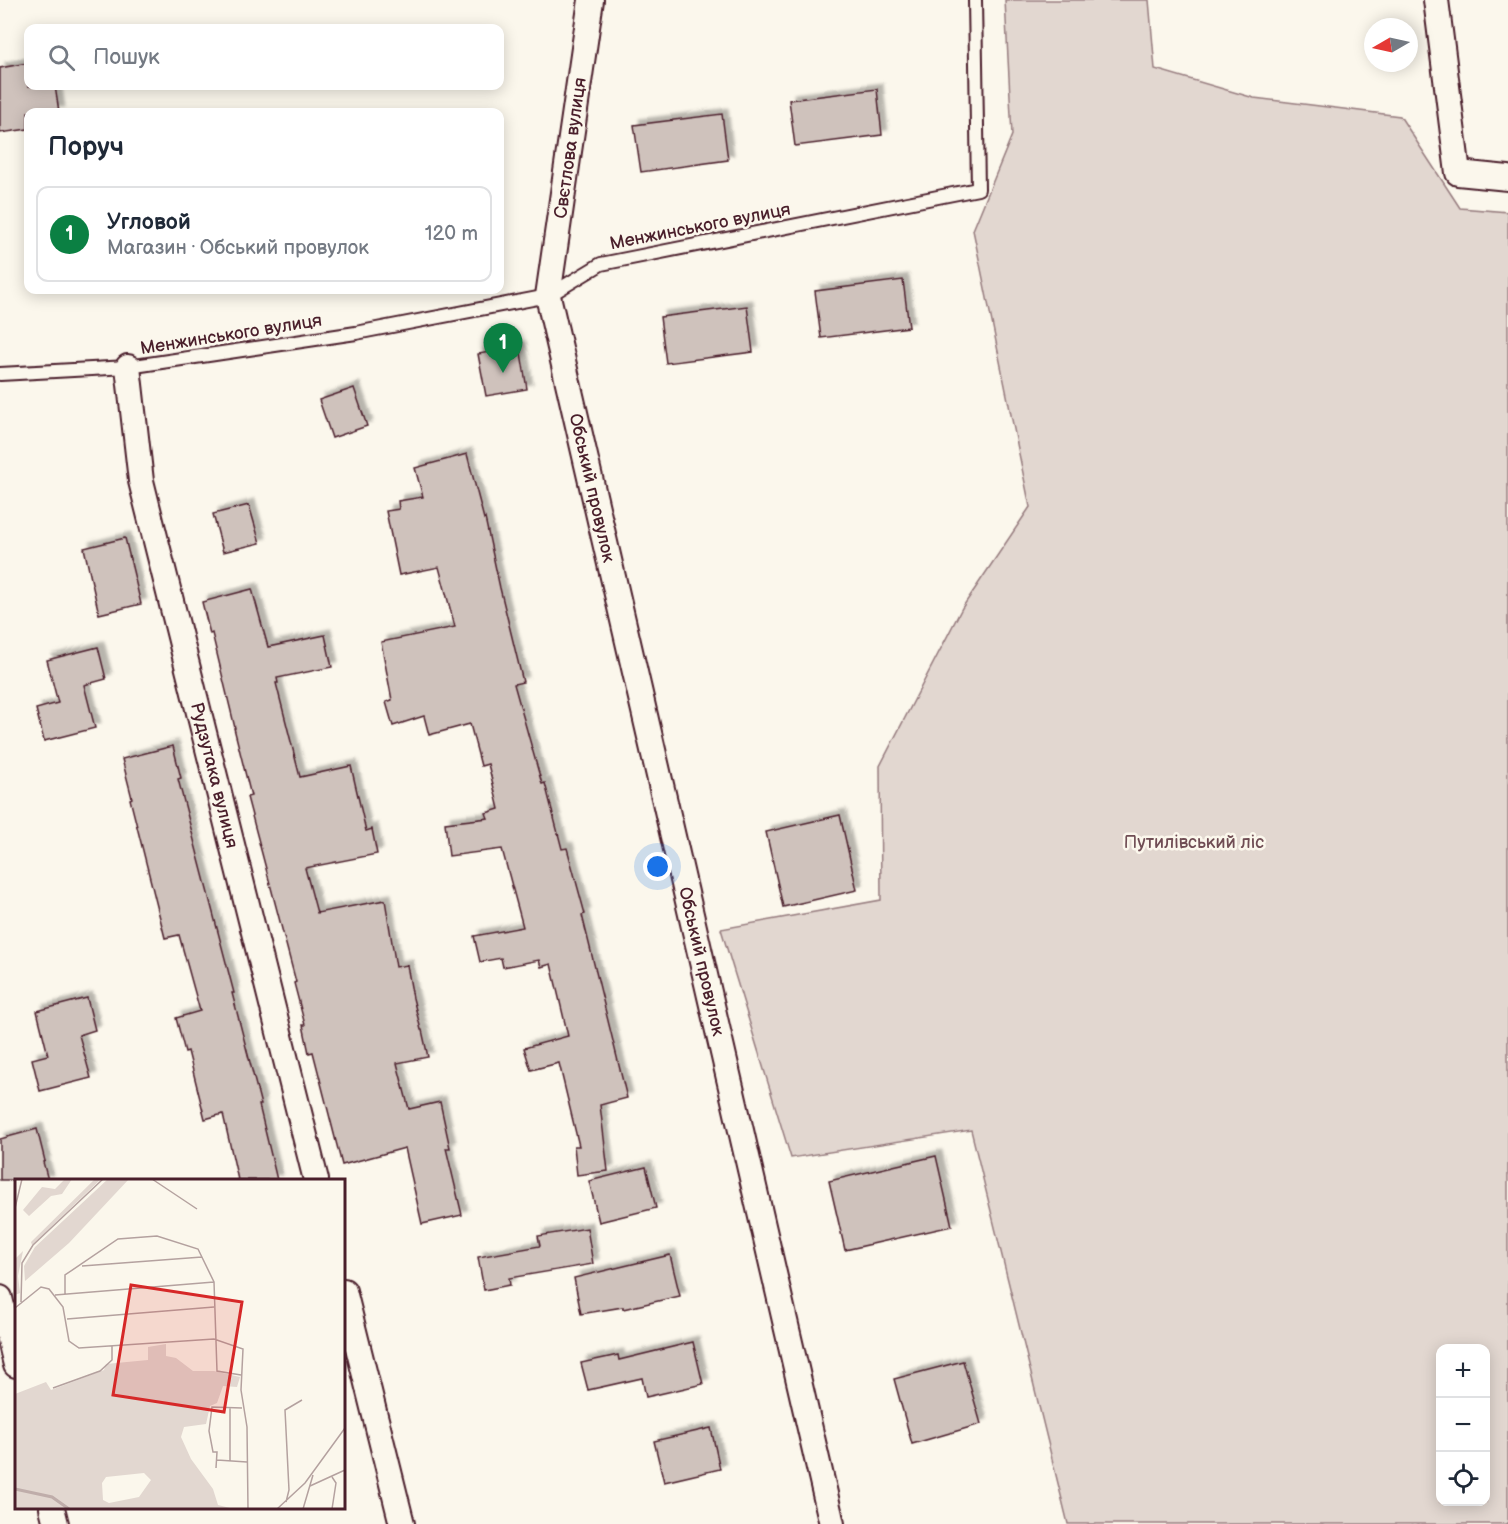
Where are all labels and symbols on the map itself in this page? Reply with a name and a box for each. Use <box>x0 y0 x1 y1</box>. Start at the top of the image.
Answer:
north arrow <box>1364 18 1418 72</box>
street label: Свєтлова вулиця <box>550 76 591 220</box>
street label: Менжинського вулиця <box>608 199 792 254</box>
street label: Менжинського вулиця <box>139 310 324 359</box>
pin: 1 <box>484 324 522 373</box>
street label: Обський провулок <box>564 411 619 565</box>
street label: Рудзутака вулиця <box>186 700 243 850</box>
park label: Путилівський ліс <box>1124 832 1264 853</box>
your location <box>643 852 672 881</box>
street label: Обський провулок <box>674 885 729 1038</box>
inset map <box>15 1179 345 1509</box>

